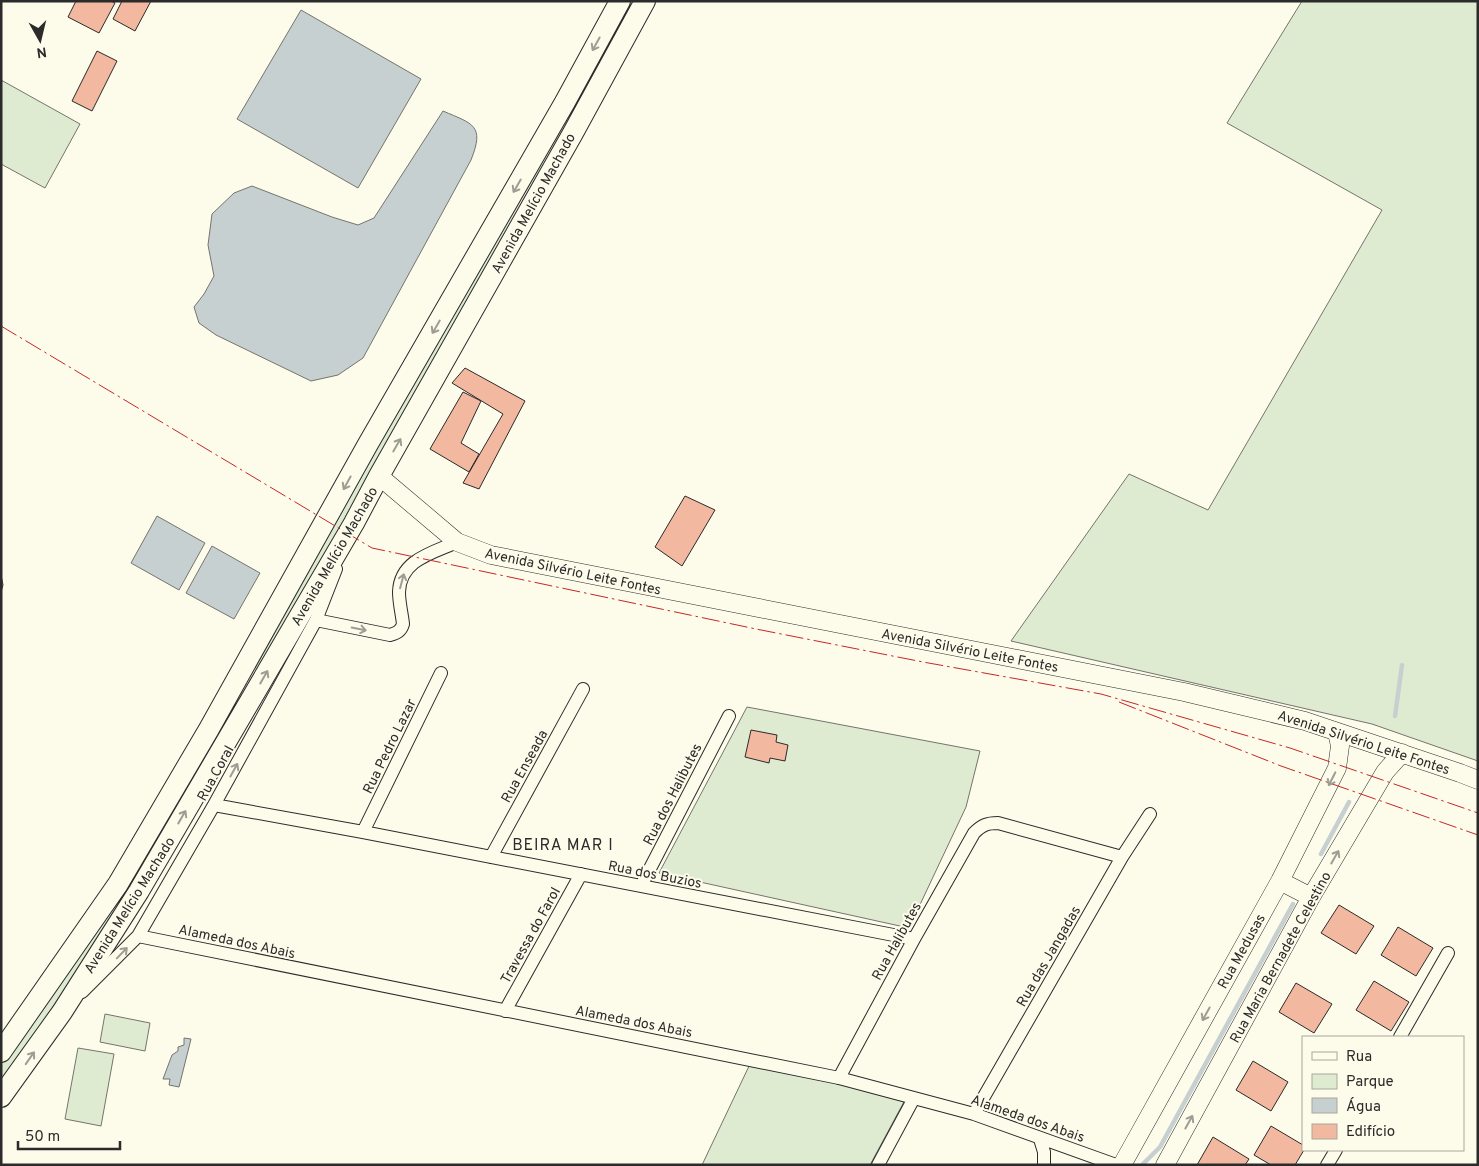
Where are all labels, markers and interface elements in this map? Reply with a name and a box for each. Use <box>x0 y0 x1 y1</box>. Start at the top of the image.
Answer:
north arrow <box>15 15 65 65</box>
one-way arrow <box>591 36 601 51</box>
text: N <box>35 42 48 61</box>
street label: Avenida Melício Machado <box>489 130 580 277</box>
one-way arrow <box>511 178 521 192</box>
one-way arrow <box>430 319 440 333</box>
one-way arrow <box>392 438 402 452</box>
one-way arrow <box>342 476 352 491</box>
street label: Avenida Melício Machado <box>288 484 382 629</box>
street label: Avenida Silvério Leite Fontes <box>483 545 662 599</box>
one-way arrow <box>398 573 407 589</box>
one-way arrow <box>351 624 367 634</box>
street label: Avenida Silvério Leite Fontes <box>880 626 1060 677</box>
one-way arrow <box>260 670 270 685</box>
street label: Rua Pedro Lazar <box>360 696 421 797</box>
street label: Avenida Silvério Leite Fontes <box>1275 708 1452 779</box>
street label: Rua Enseada <box>498 727 552 806</box>
street label: Rua dos Halibutes <box>640 741 706 848</box>
street label: Rua Coral <box>194 743 238 804</box>
one-way arrow <box>229 763 239 778</box>
one-way arrow <box>1327 771 1337 786</box>
one-way arrow <box>178 811 188 825</box>
street label: Avenida Melício Machado <box>81 834 179 977</box>
district label: BEIRA MAR I <box>512 836 614 856</box>
one-way arrow <box>1330 851 1340 865</box>
street label: Rua dos Buzios <box>606 858 703 893</box>
street label: Rua Maria Bernadete Celestino <box>1227 869 1336 1046</box>
street label: Travessa do Farol <box>498 885 565 987</box>
street label: Rua Halibutes <box>869 900 926 984</box>
street label: Rua das Jangadas <box>1014 903 1085 1010</box>
street label: Rua Medusas <box>1215 911 1270 992</box>
street label: Alameda dos Abais <box>177 922 297 963</box>
one-way arrow <box>116 946 128 959</box>
street label: Alameda dos Abais <box>574 1003 694 1042</box>
one-way arrow <box>1200 1007 1210 1021</box>
legend <box>1302 1036 1464 1151</box>
text: Rua <box>1346 1048 1372 1067</box>
one-way arrow <box>25 1051 35 1065</box>
text: Parque <box>1346 1073 1394 1092</box>
street label: Alameda dos Abais <box>968 1092 1087 1147</box>
text: Água <box>1346 1097 1381 1117</box>
one-way arrow <box>1184 1115 1194 1130</box>
scale bar <box>18 1118 120 1150</box>
text: Edifício <box>1346 1123 1395 1142</box>
text: 50 m <box>25 1128 60 1147</box>

